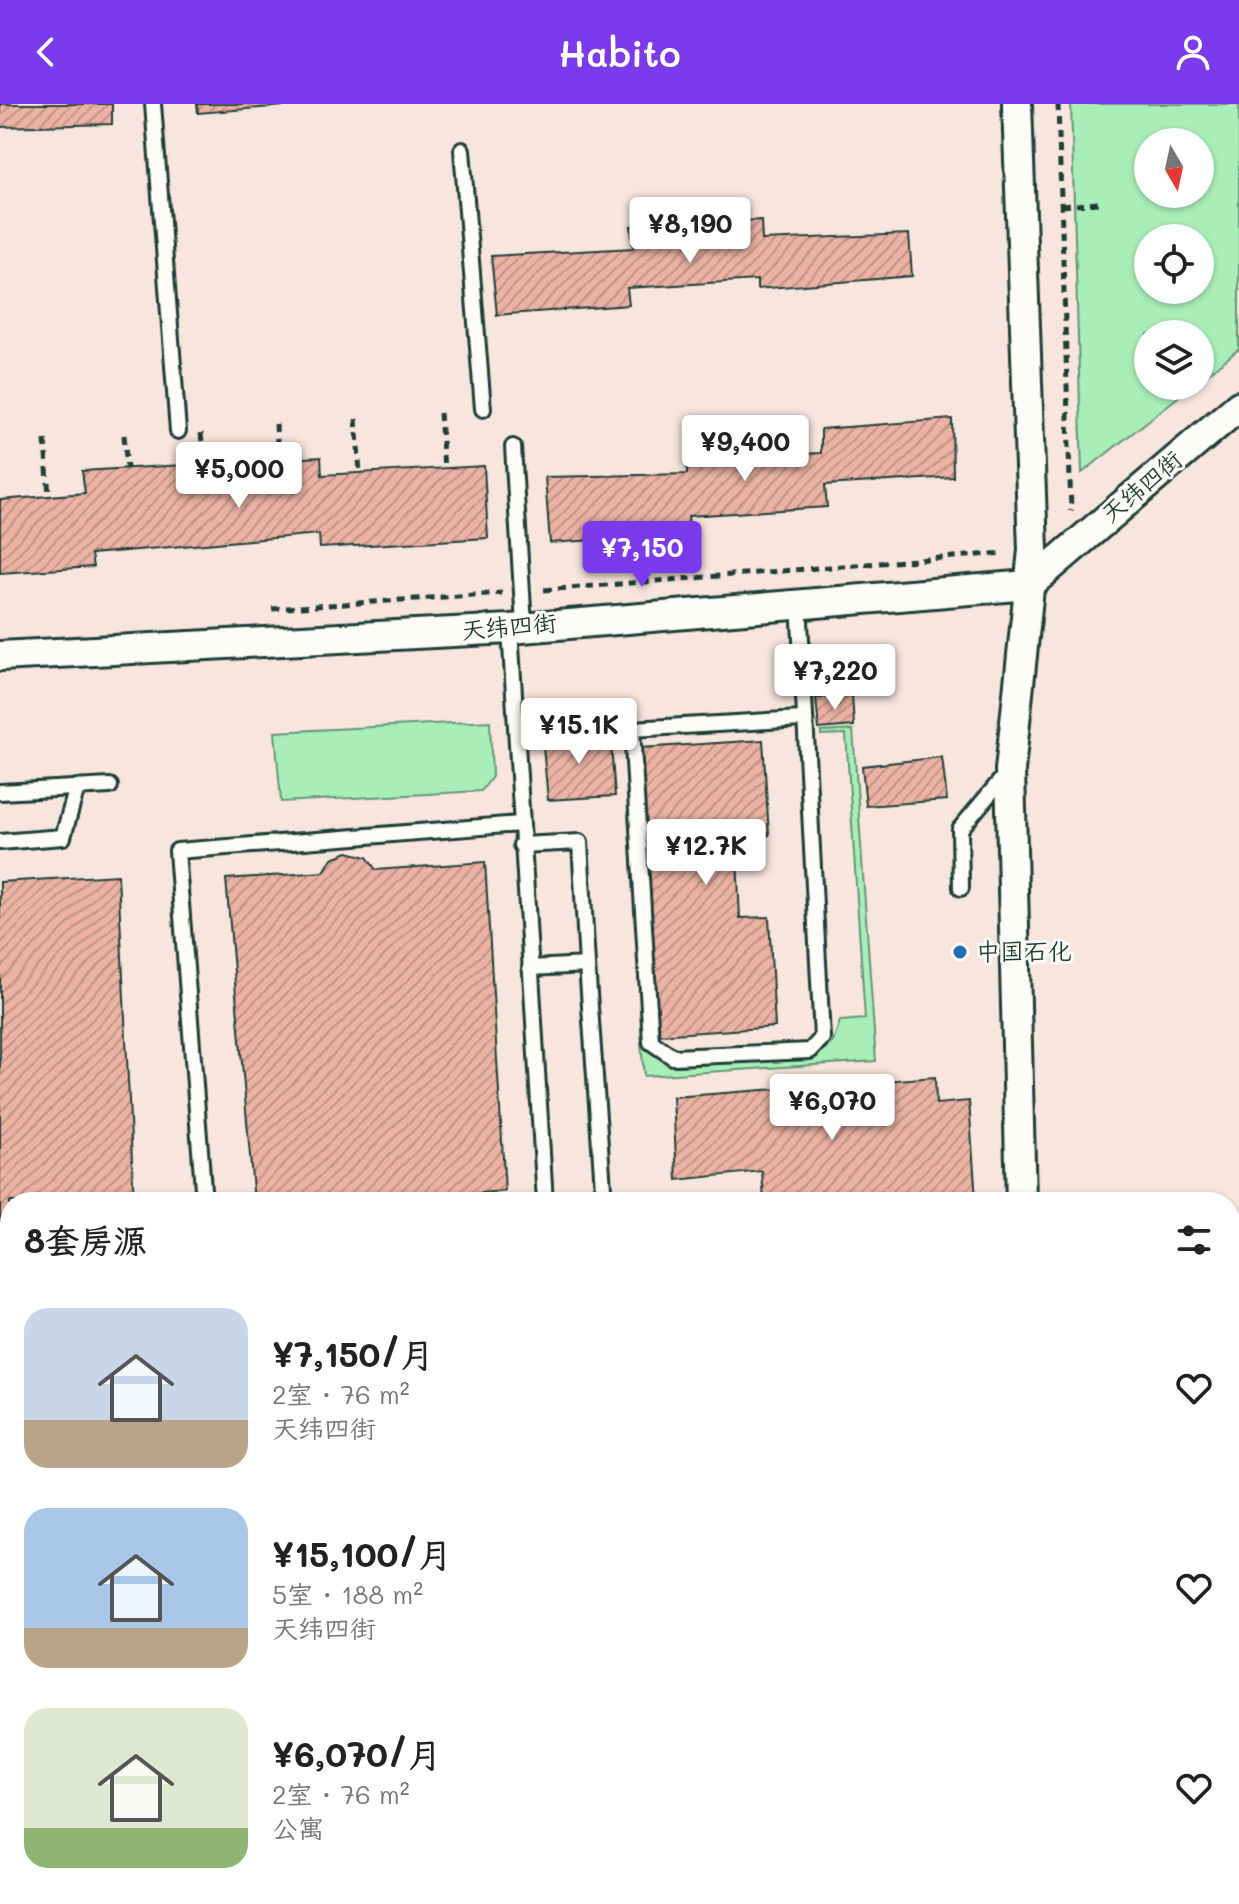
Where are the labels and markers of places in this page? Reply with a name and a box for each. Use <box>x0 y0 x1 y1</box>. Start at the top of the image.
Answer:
pin: ¥8,190 <box>625 197 755 265</box>
pin: ¥9,400 <box>680 415 810 483</box>
pin: ¥5,000 <box>174 442 304 510</box>
pin: ¥7,150 <box>577 521 707 589</box>
pin: ¥7,220 <box>770 644 900 712</box>
pin: ¥15.1K <box>514 698 644 766</box>
pin: ¥12.7K <box>641 819 771 887</box>
place label: 中国石化 <box>976 935 1072 966</box>
marker: 中国石化 <box>951 943 969 961</box>
pin: ¥6,070 <box>767 1074 897 1142</box>

